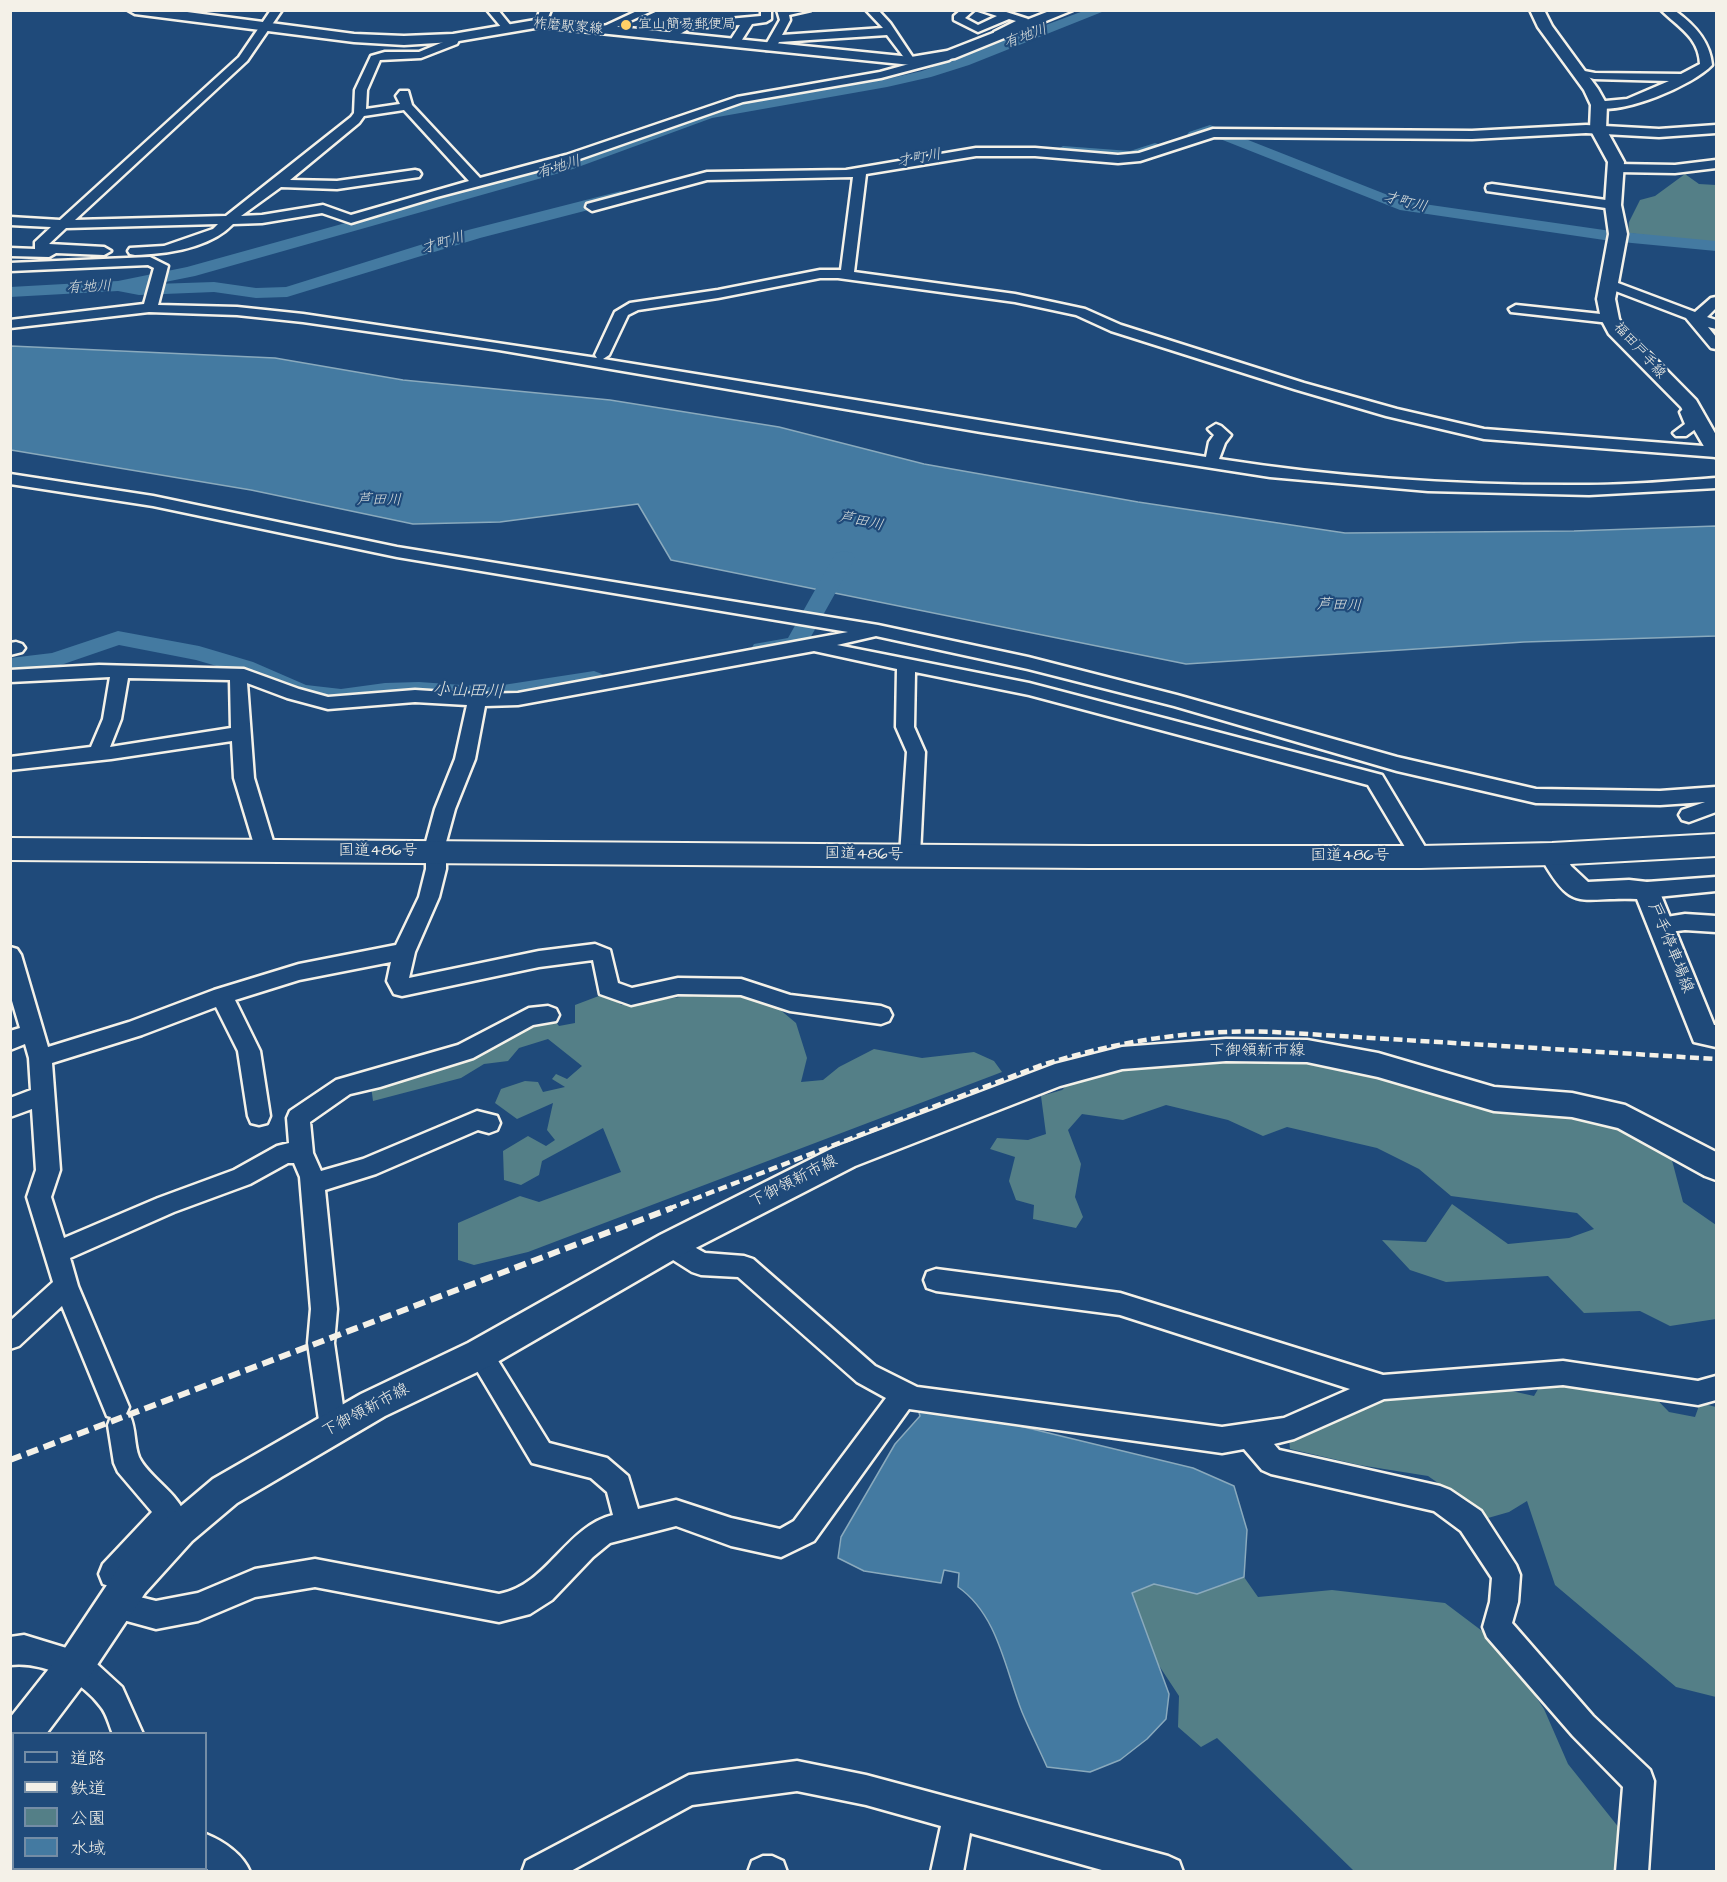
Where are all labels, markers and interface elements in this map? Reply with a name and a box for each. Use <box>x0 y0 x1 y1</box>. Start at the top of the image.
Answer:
street label: 柞磨駅家線 <box>532 16 604 38</box>
place label: 宜山簡易郵便局 <box>638 17 736 33</box>
marker: 宜山簡易郵便局 <box>619 18 633 32</box>
water label: 有地川 <box>1002 21 1050 53</box>
water label: 才町川 <box>895 146 943 172</box>
water label: 有地川 <box>535 153 583 183</box>
water label: 才町川 <box>1381 189 1429 217</box>
water label: 才町川 <box>419 229 467 259</box>
water label: 有地川 <box>66 278 112 298</box>
street label: 福田戸手線 <box>1609 319 1669 383</box>
water label: 芦田川 <box>356 492 402 510</box>
water label: 芦田川 <box>837 509 885 535</box>
water label: 芦田川 <box>1316 596 1362 616</box>
water label: 小山田川 <box>432 680 504 704</box>
street label: 国道486号 <box>338 842 418 862</box>
street label: 国道486号 <box>824 845 904 865</box>
street label: 国道486号 <box>1310 847 1390 867</box>
street label: 戸手停車場線 <box>1643 900 1697 996</box>
street label: 下御領新市線 <box>1209 1042 1305 1062</box>
street label: 下御領新市線 <box>747 1152 841 1212</box>
street label: 下御領新市線 <box>319 1380 413 1442</box>
legend <box>12 1732 207 1870</box>
text: 道路 <box>70 1746 106 1771</box>
text: 鉄道 <box>70 1776 106 1801</box>
text: 公園 <box>70 1806 106 1831</box>
text: 水域 <box>70 1836 106 1861</box>

